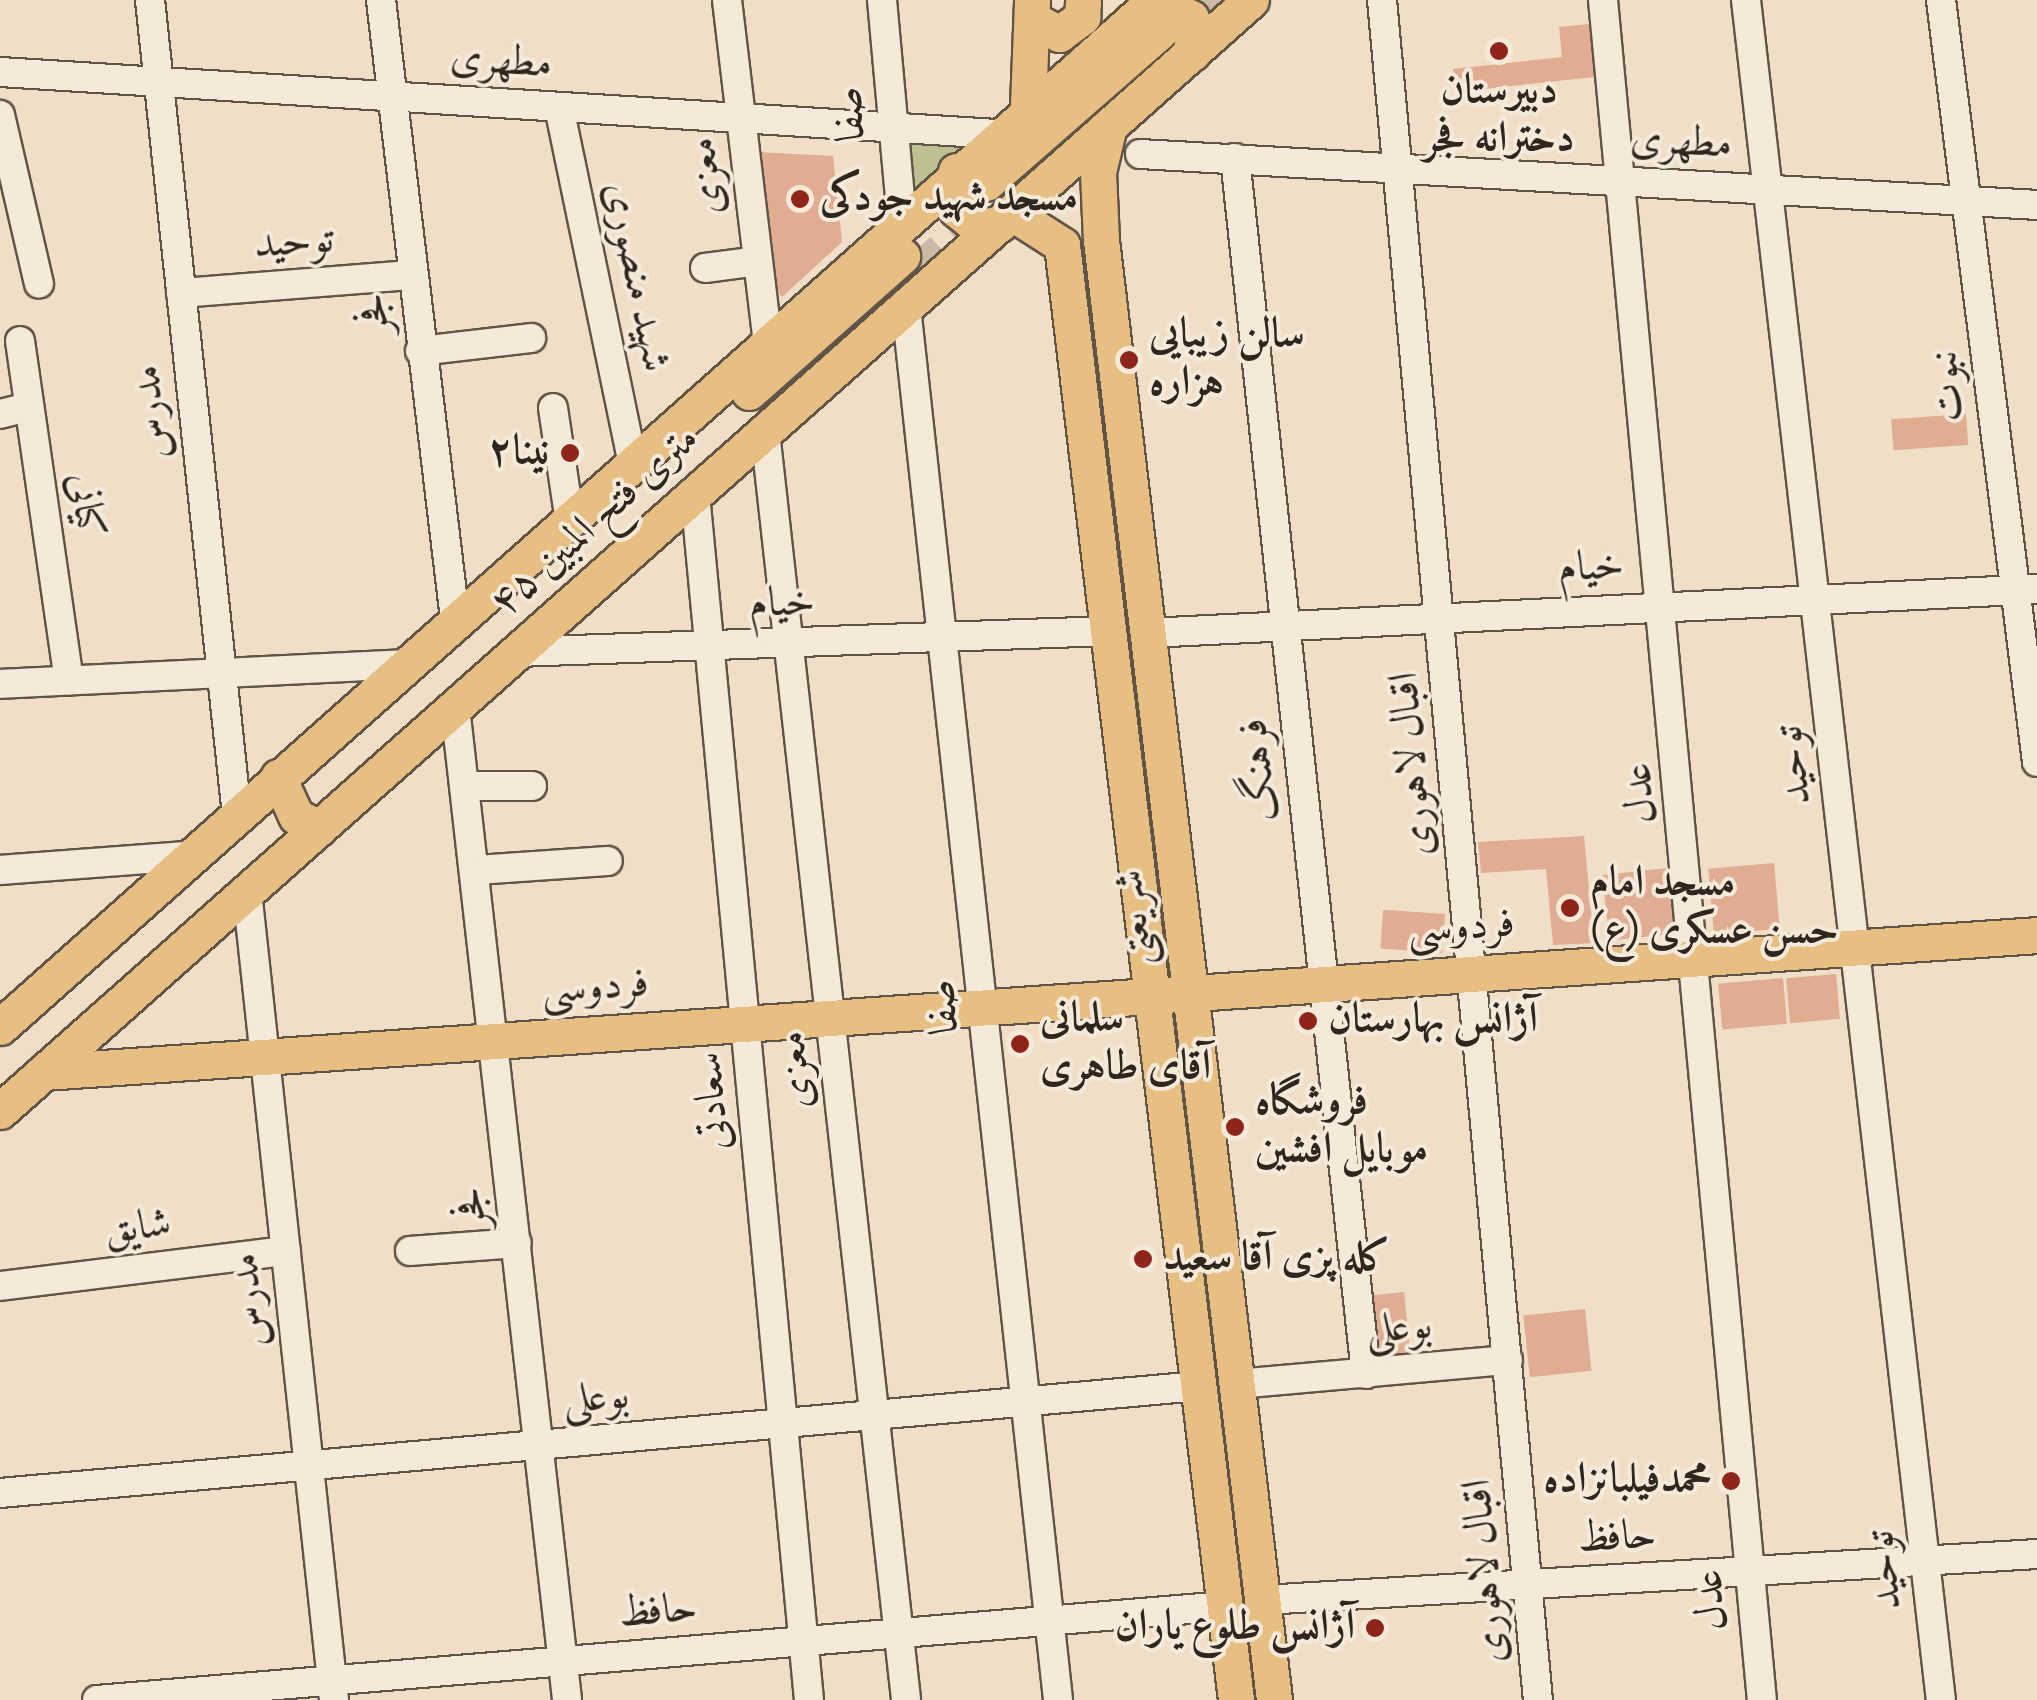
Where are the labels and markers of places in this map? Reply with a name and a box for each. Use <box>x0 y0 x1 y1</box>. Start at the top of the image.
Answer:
marker: دبیرستان دخترانه فجر <box>1488 40 1510 62</box>
place label: دبیرستان دخترانه فجر <box>1423 67 1575 165</box>
place label: مسجد شهید جودکی <box>820 174 1078 224</box>
marker: مسجد شهید جودکی <box>789 188 811 210</box>
place label: سالن زیبایی هزاره <box>1149 311 1305 410</box>
marker: سالن زیبایی هزاره <box>1118 349 1140 371</box>
place label: نینا۲ <box>488 428 550 478</box>
marker: نینا۲ <box>559 442 581 464</box>
place label: مسجد امام حسن عسکری (ع) <box>1590 859 1839 958</box>
marker: مسجد امام حسن عسکری (ع) <box>1559 897 1581 919</box>
place label: سلمانی آقای طاهری <box>1040 995 1211 1094</box>
place label: آژانس بهارستان <box>1328 996 1538 1046</box>
marker: آژانس بهارستان <box>1297 1010 1319 1032</box>
marker: سلمانی آقای طاهری <box>1009 1033 1031 1055</box>
place label: فروشگاه موبایل افشین <box>1255 1078 1428 1176</box>
marker: فروشگاه موبایل افشین <box>1224 1116 1246 1138</box>
place label: کله پزی آقا سعید <box>1163 1234 1391 1284</box>
marker: کله پزی آقا سعید <box>1132 1248 1154 1270</box>
place label: محمدفيلبانزاده <box>1543 1456 1711 1506</box>
marker: محمدفيلبانزاده <box>1720 1470 1742 1492</box>
place label: آژانس طلوع یاران <box>1115 1603 1355 1653</box>
marker: آژانس طلوع یاران <box>1364 1617 1386 1639</box>

